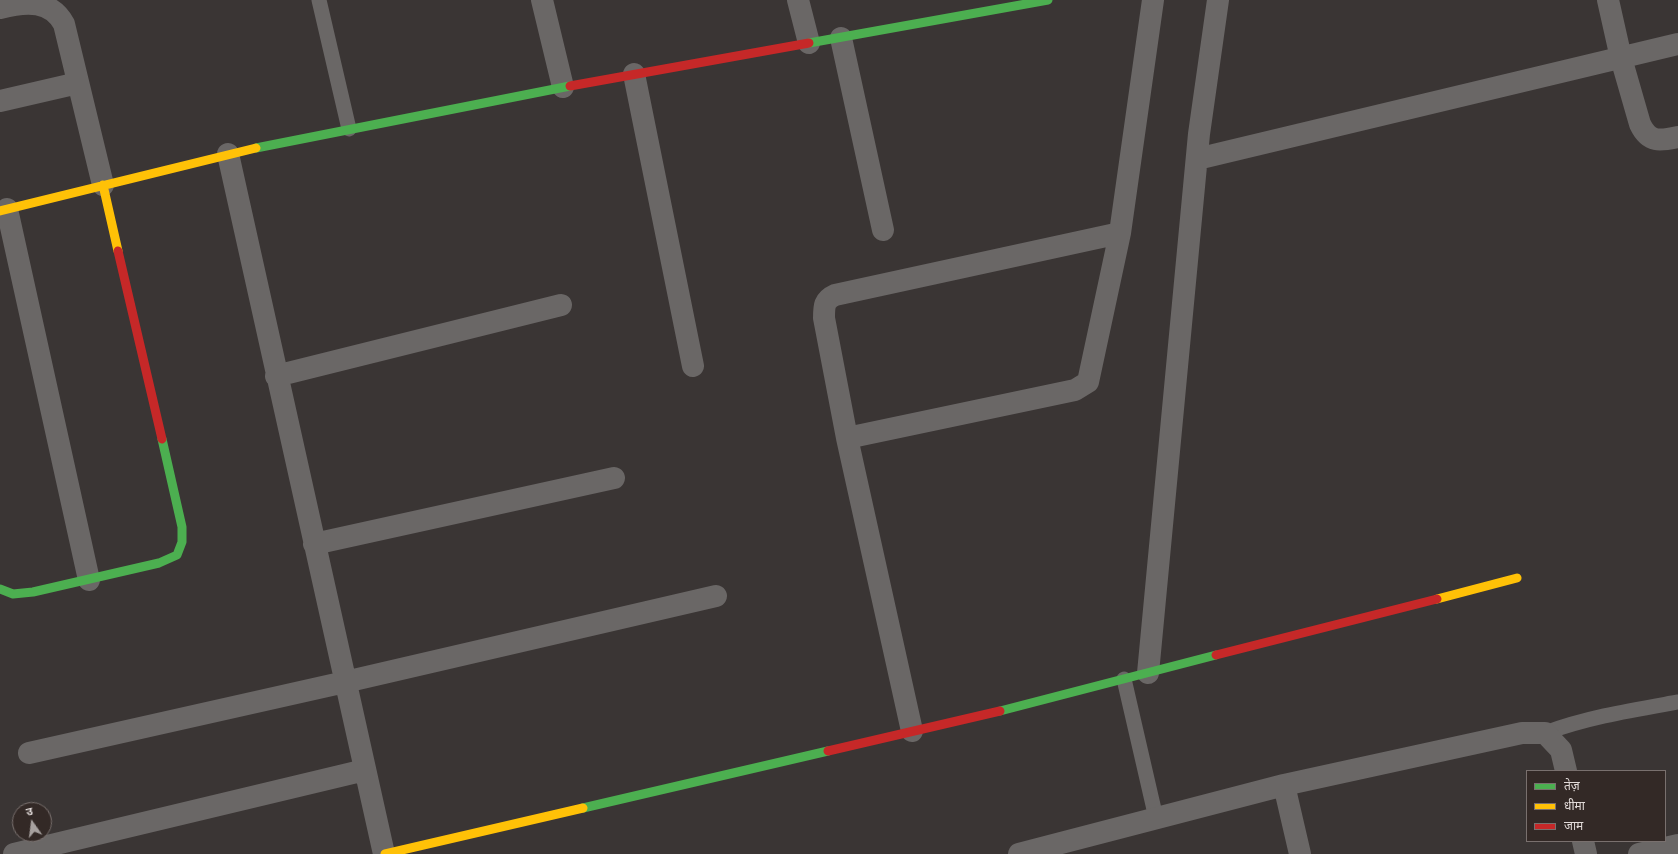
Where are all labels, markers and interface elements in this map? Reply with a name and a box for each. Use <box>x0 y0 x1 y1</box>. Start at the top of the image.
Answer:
legend <box>1526 770 1666 842</box>
text: तेज़ <box>1564 778 1580 792</box>
text: धीमा <box>1564 798 1585 812</box>
north arrow <box>12 802 52 842</box>
text: उ <box>25 804 34 818</box>
text: जाम <box>1564 818 1583 832</box>

